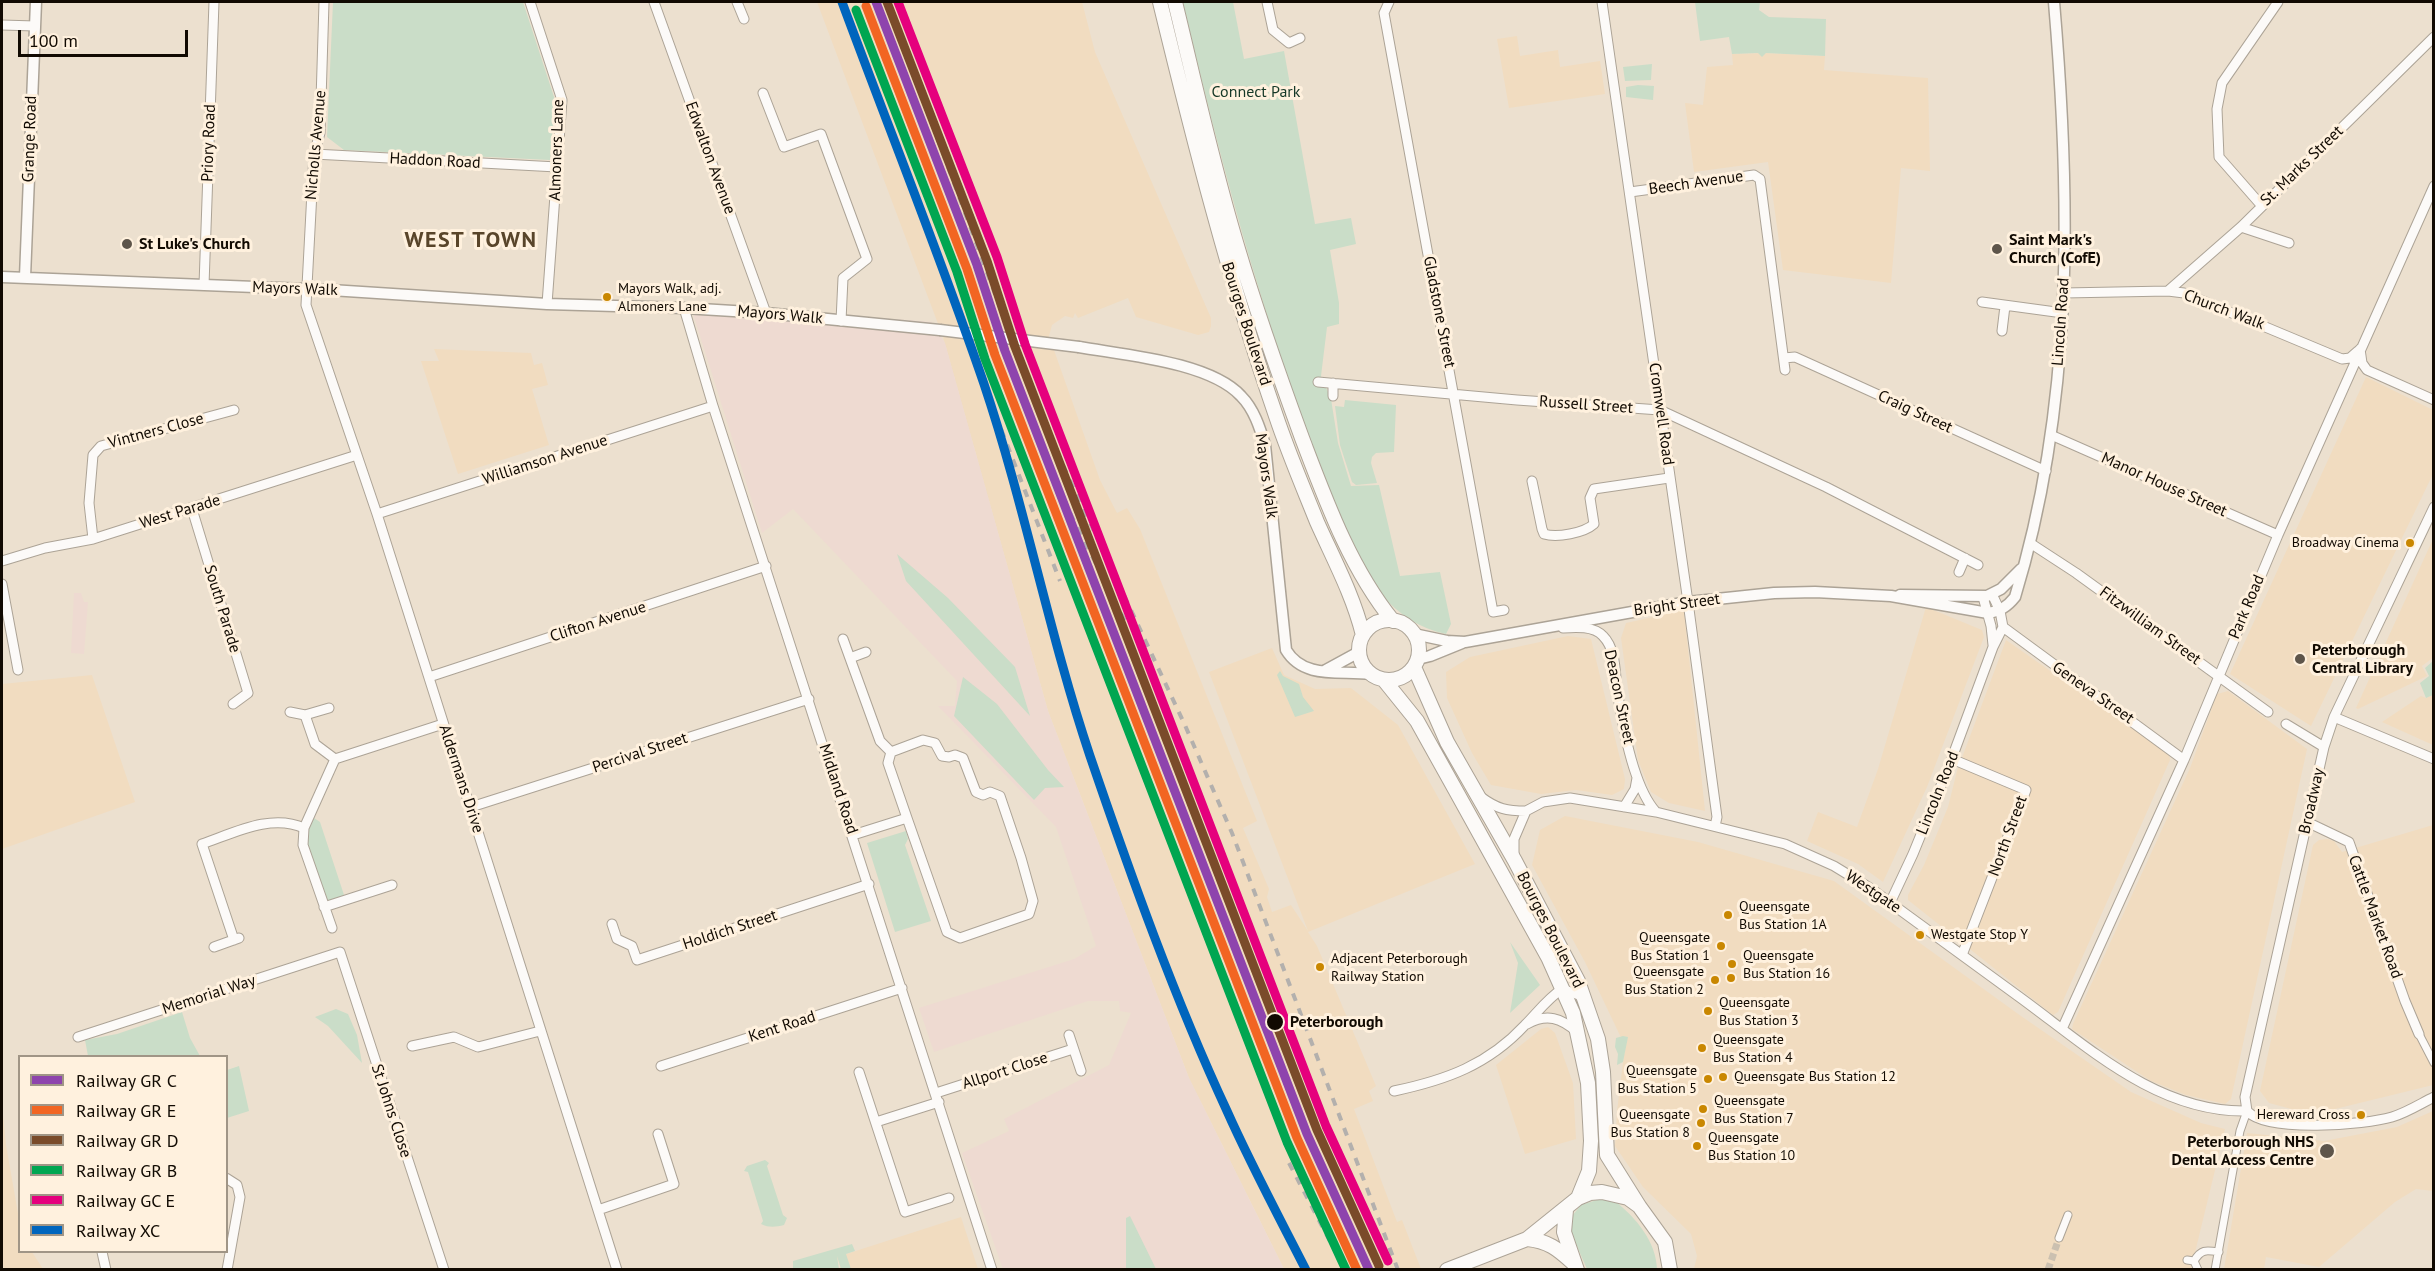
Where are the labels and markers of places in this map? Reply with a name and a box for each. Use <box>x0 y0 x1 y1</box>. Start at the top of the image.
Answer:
place label: Saint Mark's Church (CofE) <box>2009 230 2101 268</box>
place label: St Luke's Church <box>139 234 250 254</box>
marker: St Luke's Church <box>120 237 134 251</box>
marker: Saint Mark's Church (CofE) <box>1990 242 2004 256</box>
place label: Mayors Walk, adj. Almoners Lane <box>618 281 721 314</box>
marker: Mayors Walk, adj. Almoners Lane <box>601 291 613 303</box>
place label: Broadway Cinema <box>2292 535 2399 551</box>
marker: Broadway Cinema <box>2404 537 2416 549</box>
place label: Peterborough Central Library <box>2312 640 2413 678</box>
marker: Peterborough Central Library <box>2293 652 2307 666</box>
place label: Queensgate Bus Station 1A <box>1739 899 1827 932</box>
marker: Queensgate Bus Station 1A <box>1722 909 1734 921</box>
place label: Westgate Stop Y <box>1931 927 2028 943</box>
marker: Westgate Stop Y <box>1914 929 1926 941</box>
place label: Queensgate Bus Station 1 <box>1630 930 1710 963</box>
marker: Queensgate Bus Station 1 <box>1715 940 1727 952</box>
place label: Queensgate Bus Station 16 <box>1743 948 1830 981</box>
place label: Adjacent Peterborough Railway Station <box>1331 951 1468 984</box>
marker: Queensgate Bus Station 16 <box>1726 958 1738 970</box>
marker: Adjacent Peterborough Railway Station <box>1314 961 1326 973</box>
place label: Queensgate Bus Station 2 <box>1624 964 1704 996</box>
unlabelled marker <box>1725 972 1737 984</box>
marker: Queensgate Bus Station 2 <box>1709 974 1721 986</box>
place label: Queensgate Bus Station 3 <box>1719 995 1799 1028</box>
marker: Queensgate Bus Station 3 <box>1702 1005 1714 1017</box>
marker: Peterborough <box>1265 1012 1285 1032</box>
place label: Peterborough <box>1290 1012 1383 1032</box>
place label: Queensgate Bus Station 4 <box>1713 1032 1793 1064</box>
marker: Queensgate Bus Station 4 <box>1696 1042 1708 1054</box>
place label: Queensgate Bus Station 5 <box>1617 1063 1697 1096</box>
place label: Queensgate Bus Station 12 <box>1734 1069 1896 1085</box>
marker: Queensgate Bus Station 12 <box>1717 1071 1729 1083</box>
marker: Queensgate Bus Station 5 <box>1702 1073 1714 1085</box>
place label: Queensgate Bus Station 7 <box>1714 1093 1794 1126</box>
marker: Queensgate Bus Station 7 <box>1697 1103 1709 1115</box>
place label: Queensgate Bus Station 8 <box>1610 1107 1690 1140</box>
place label: Hereward Cross <box>2257 1107 2350 1123</box>
marker: Hereward Cross <box>2355 1109 2367 1121</box>
marker: Queensgate Bus Station 8 <box>1695 1117 1707 1129</box>
place label: Queensgate Bus Station 10 <box>1708 1130 1795 1162</box>
place label: Peterborough NHS Dental Access Centre <box>2172 1132 2314 1170</box>
marker: Queensgate Bus Station 10 <box>1691 1140 1703 1152</box>
marker: Peterborough NHS Dental Access Centre <box>2318 1142 2336 1160</box>

